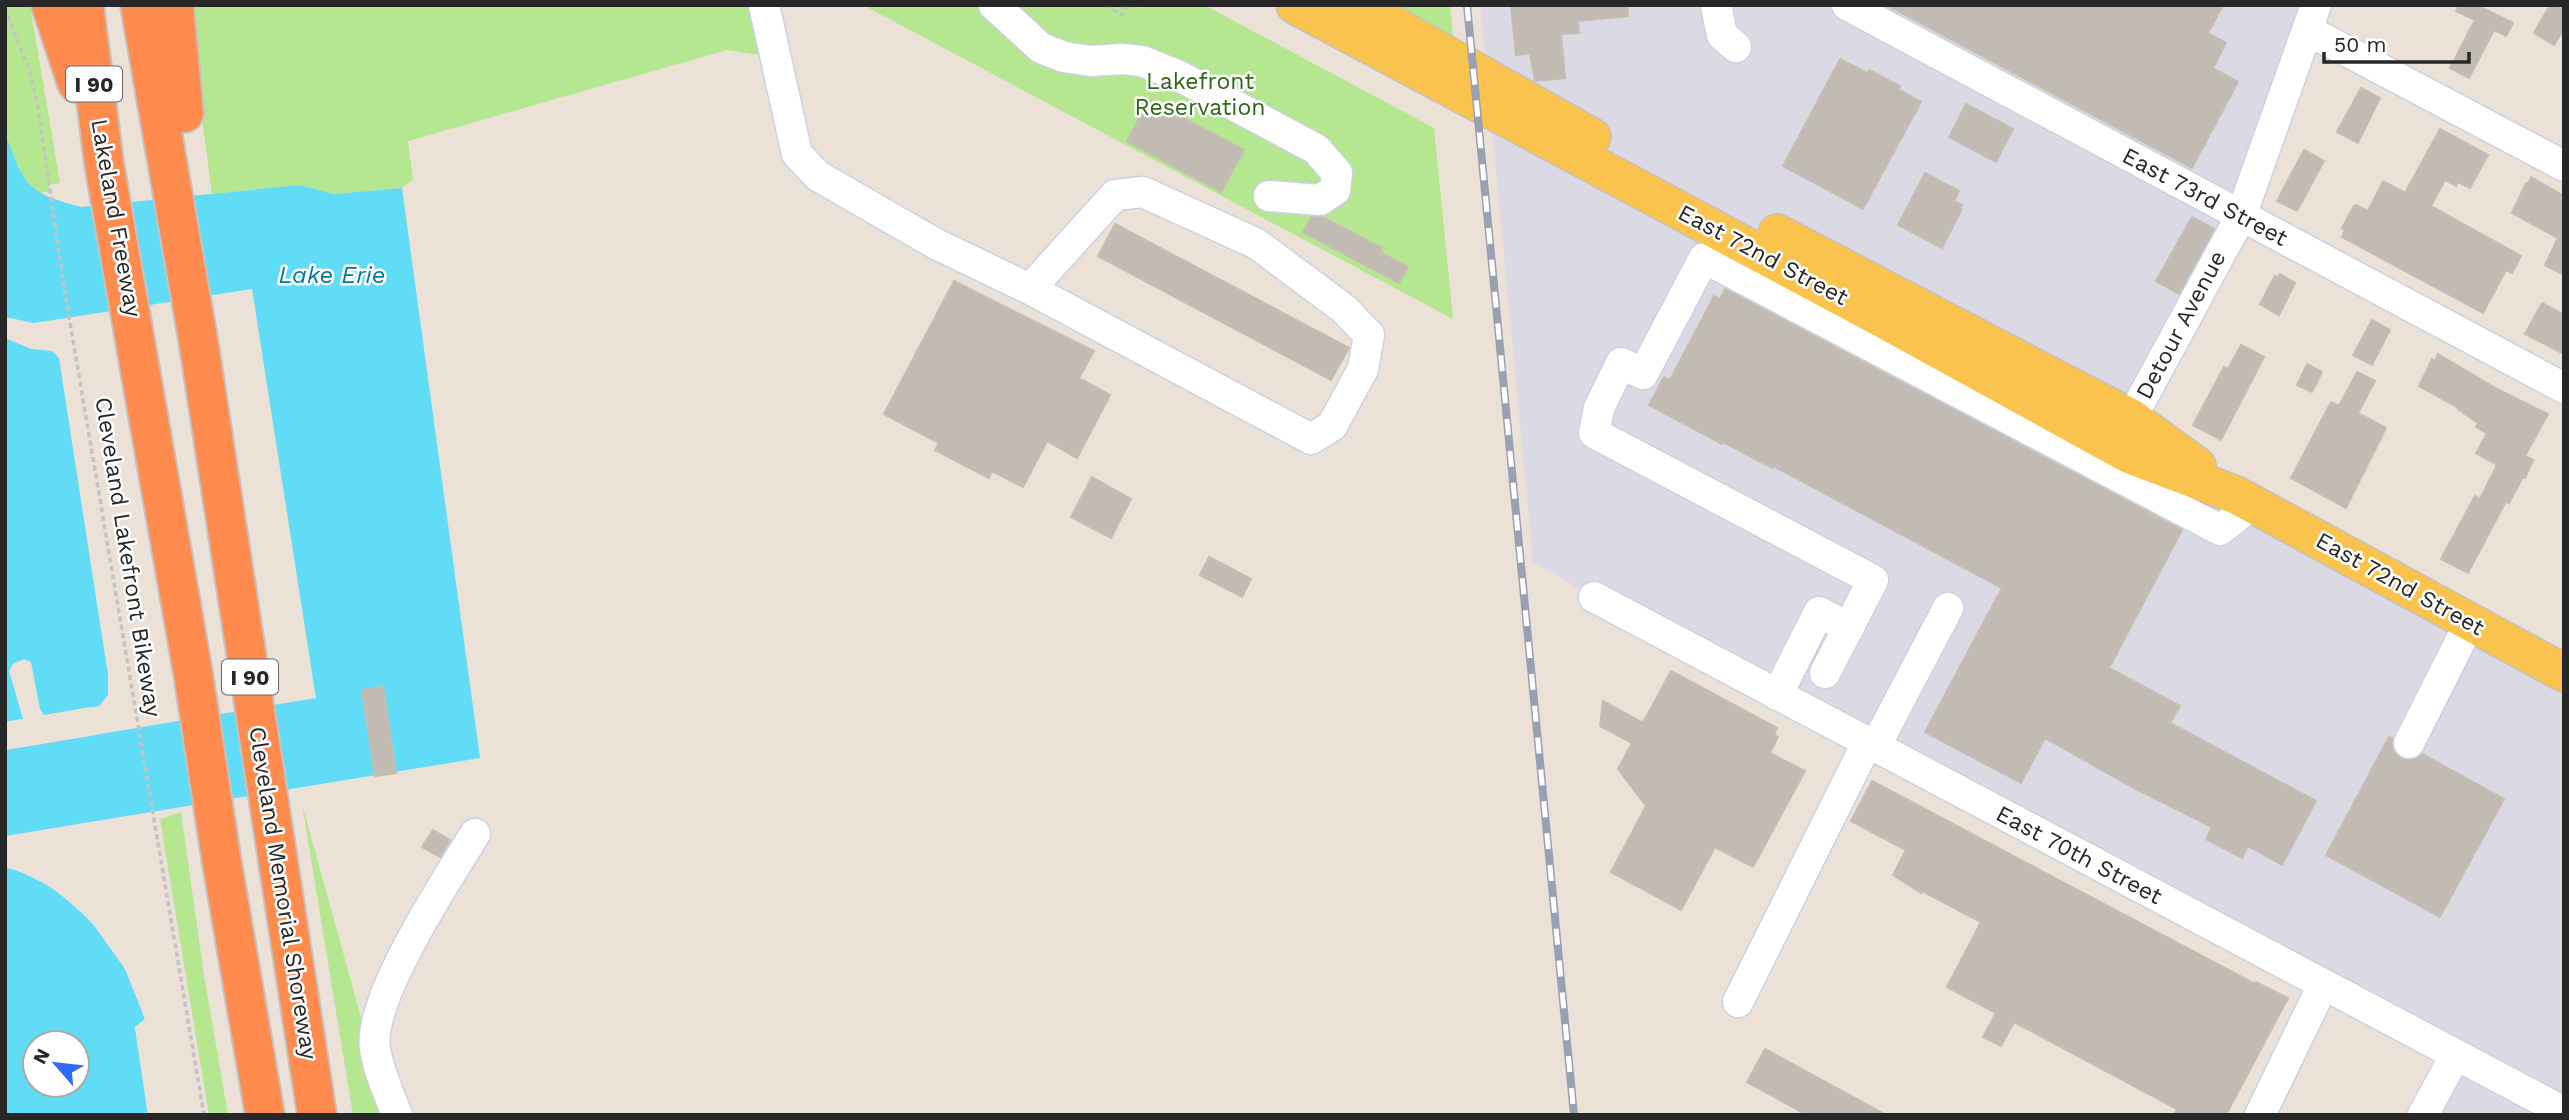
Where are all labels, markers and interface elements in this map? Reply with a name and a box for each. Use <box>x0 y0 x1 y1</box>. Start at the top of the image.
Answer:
scale bar <box>2324 21 2469 65</box>
text: 50 m <box>2334 32 2386 57</box>
road number: I 90 <box>66 66 122 102</box>
park label: Lakefront Reservation <box>1135 68 1265 121</box>
street label: Lakeland Freeway <box>85 117 147 319</box>
street label: East 73rd Street <box>2118 142 2293 252</box>
street label: East 72nd Street <box>1673 199 1853 311</box>
street label: Detour Avenue <box>2131 246 2231 404</box>
water label: Lake Erie <box>279 261 385 289</box>
street label: Cleveland Lakefront Bikeway <box>89 395 167 719</box>
street label: East 72nd Street <box>2311 527 2489 642</box>
road number: I 90 <box>222 660 278 694</box>
street label: Cleveland Memorial Shoreway <box>243 725 323 1061</box>
street label: East 70th Street <box>1991 800 2167 910</box>
north arrow <box>21 1029 91 1099</box>
text: N <box>28 1045 55 1068</box>

